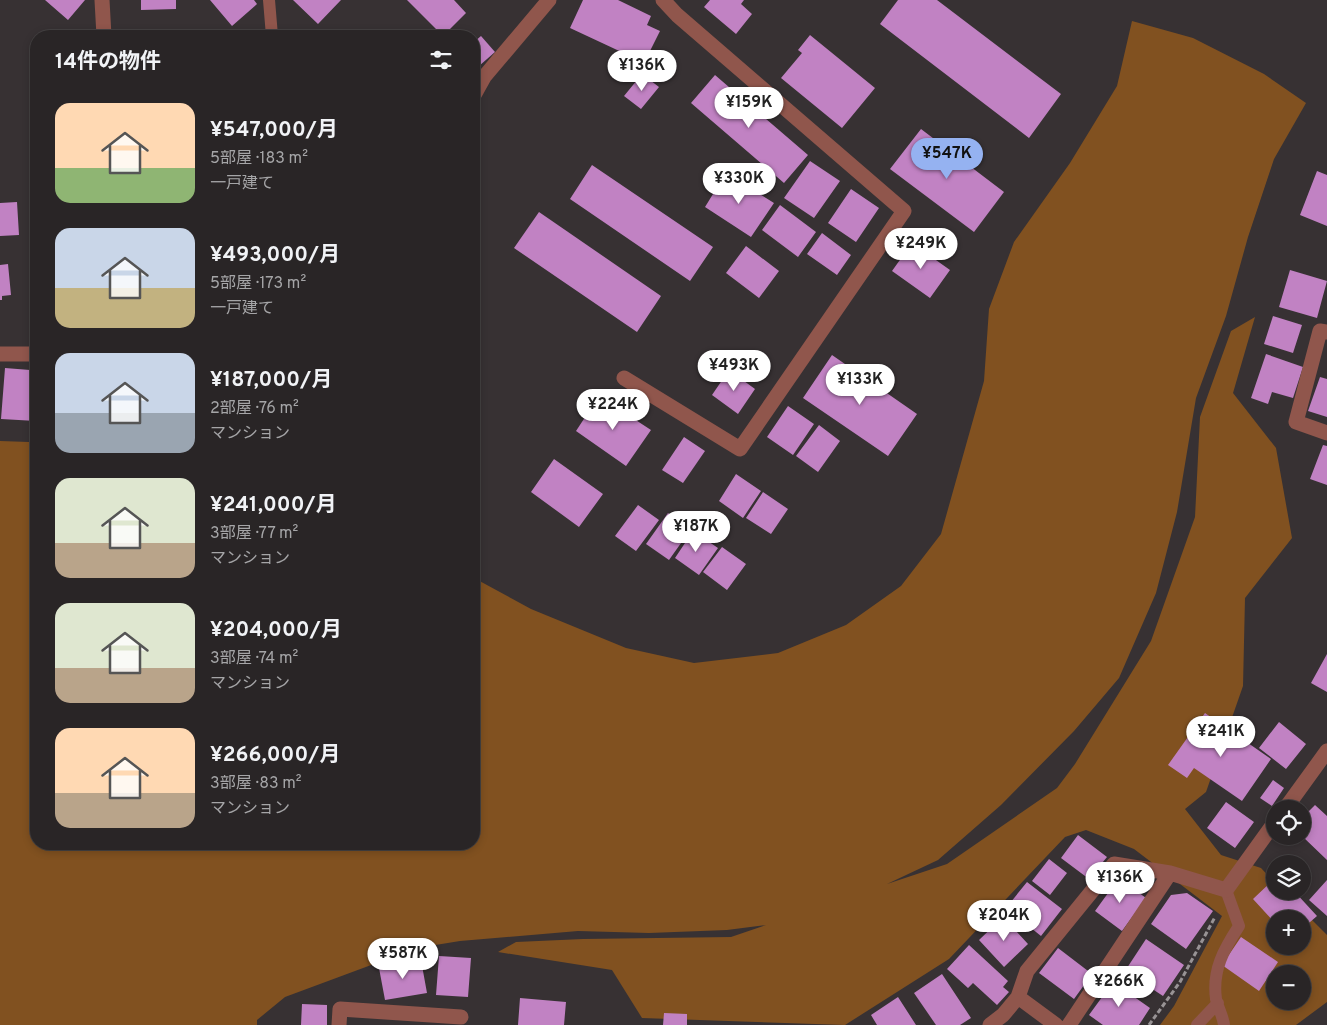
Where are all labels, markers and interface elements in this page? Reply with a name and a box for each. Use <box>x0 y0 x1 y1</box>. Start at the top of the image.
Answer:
icon: filters <box>427 46 455 74</box>
text: 14件の物件 <box>55 49 161 76</box>
pin: ¥136K <box>607 49 677 92</box>
text: ¥136K <box>619 56 665 76</box>
pin: ¥159K <box>714 86 784 129</box>
text: ¥159K <box>725 93 773 113</box>
text: ¥547,000/月 <box>210 117 338 144</box>
icon: home <box>95 123 155 183</box>
pin: ¥547K <box>912 138 982 180</box>
text: ¥547K <box>922 144 972 164</box>
text: 5部屋 · 183 m² <box>210 149 308 169</box>
pin: ¥330K <box>704 162 774 205</box>
text: ¥330K <box>714 169 764 189</box>
text: 一戸建て <box>210 174 274 194</box>
pin: ¥249K <box>886 228 956 270</box>
text: ¥249K <box>896 234 946 254</box>
text: ¥493,000/月 <box>210 242 340 269</box>
icon: home <box>95 248 155 308</box>
text: 5部屋 · 173 m² <box>210 274 306 294</box>
text: 一戸建て <box>210 299 274 319</box>
pin: ¥493K <box>699 350 769 392</box>
text: ¥493K <box>709 356 759 376</box>
pin: ¥133K <box>825 364 895 406</box>
text: ¥187,000/月 <box>210 367 332 394</box>
text: ¥133K <box>837 370 883 390</box>
icon: home <box>95 373 155 433</box>
pin: ¥224K <box>578 388 648 431</box>
text: ¥224K <box>588 395 638 415</box>
text: 2部屋 · 76 m² <box>210 399 299 419</box>
text: マンション <box>210 424 290 444</box>
text: ¥241,000/月 <box>210 492 336 519</box>
icon: home <box>95 498 155 558</box>
pin: ¥187K <box>661 510 731 553</box>
text: ¥187K <box>673 517 719 537</box>
text: 3部屋 · 77 m² <box>210 524 298 544</box>
text: マンション <box>210 549 290 569</box>
text: ¥204,000/月 <box>210 617 342 644</box>
icon: home <box>95 623 155 683</box>
text: 3部屋 · 74 m² <box>210 649 298 669</box>
text: マンション <box>210 674 290 694</box>
pin: ¥241K <box>1186 716 1256 758</box>
text: ¥241K <box>1197 722 1245 742</box>
text: ¥266,000/月 <box>210 742 340 769</box>
icon: home <box>95 748 155 808</box>
text: 3部屋 · 83 m² <box>210 774 302 794</box>
text: マンション <box>210 799 290 819</box>
map controls <box>1266 800 1311 1010</box>
button: locate <box>1266 800 1311 845</box>
button: layers <box>1266 855 1311 900</box>
pin: ¥136K <box>1085 862 1155 904</box>
text: ¥136K <box>1097 868 1143 888</box>
pin: ¥204K <box>969 900 1039 942</box>
text: ¥204K <box>978 906 1030 926</box>
button: + <box>1266 910 1311 955</box>
pin: ¥587K <box>368 938 438 980</box>
text: ¥587K <box>378 944 428 964</box>
button: − <box>1266 965 1311 1010</box>
pin: ¥266K <box>1084 966 1154 1008</box>
text: ¥266K <box>1094 972 1144 992</box>

